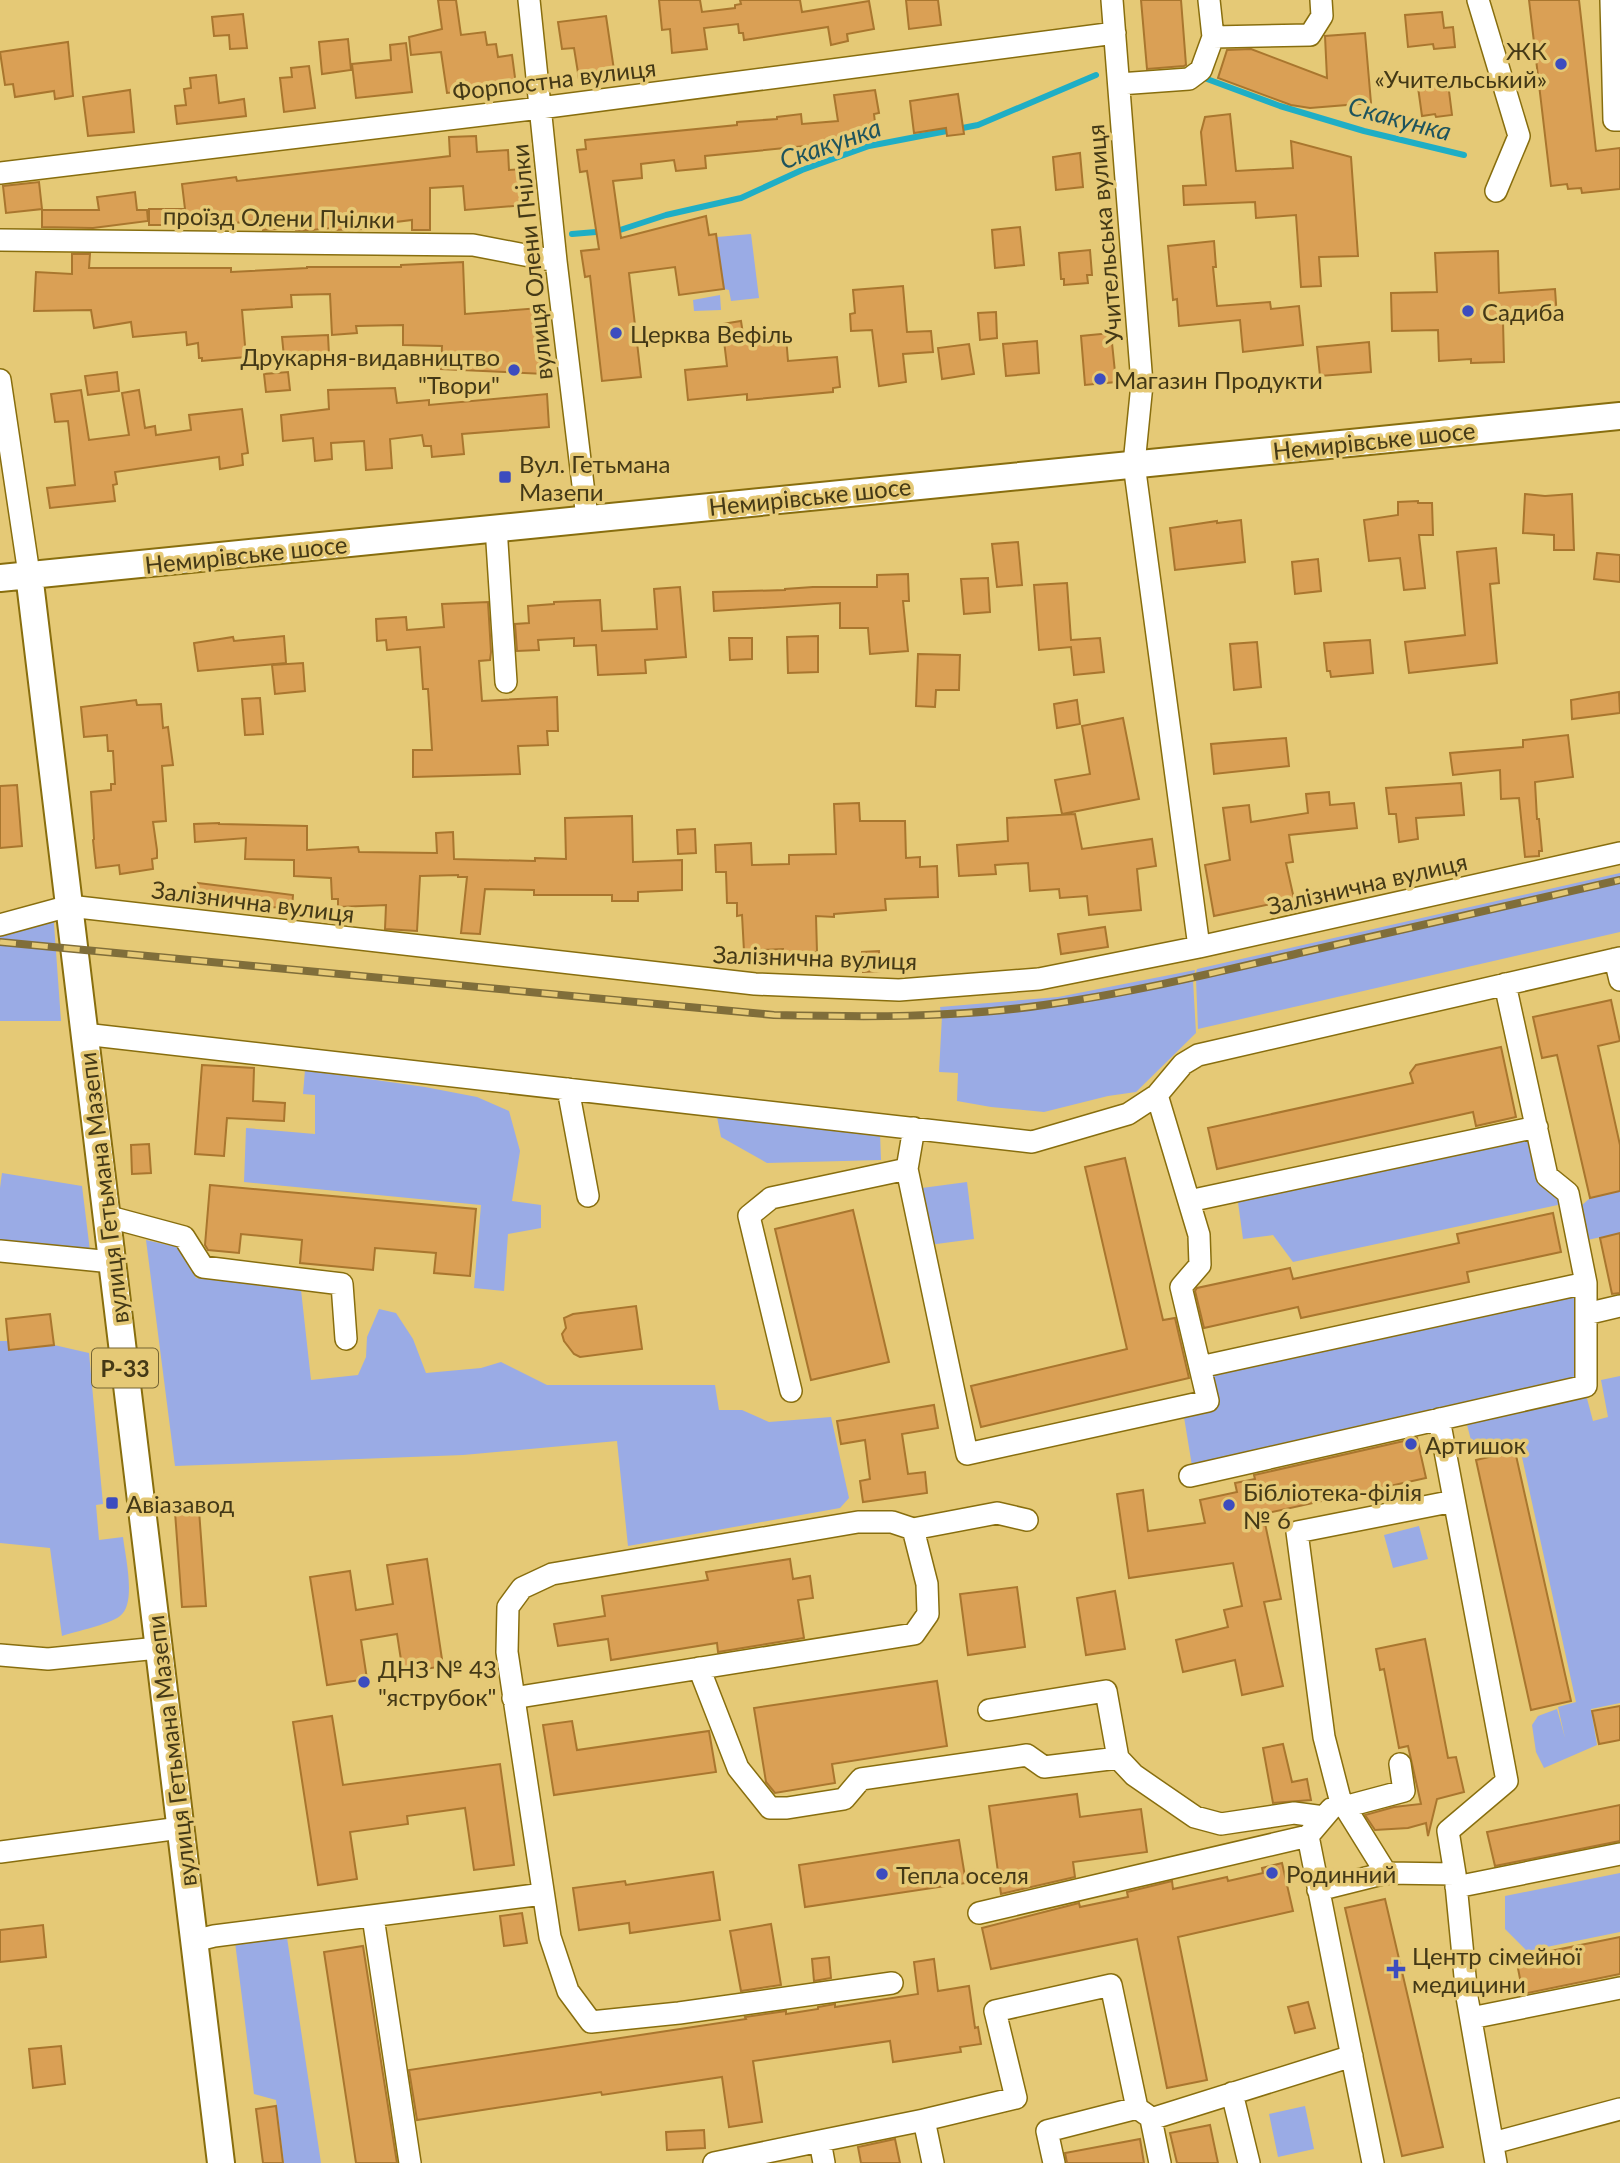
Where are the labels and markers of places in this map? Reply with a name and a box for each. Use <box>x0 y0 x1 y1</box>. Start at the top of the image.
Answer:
place label: ЖК «Учительський» <box>1374 36 1547 93</box>
marker: ЖК «Учительський» <box>1553 56 1569 72</box>
place label: Садиба <box>1482 297 1565 326</box>
marker: Садиба <box>1460 303 1476 319</box>
place label: Церква Вефіль <box>630 319 793 348</box>
marker: Церква Вефіль <box>608 325 624 341</box>
place label: Друкарня-видавництво "Твори" <box>240 342 500 399</box>
marker: Друкарня-видавництво "Твори" <box>506 362 522 378</box>
place label: Магазин Продукти <box>1114 365 1323 394</box>
marker: Магазин Продукти <box>1092 371 1108 387</box>
place label: Вул. Гетьмана Мазепи <box>519 449 671 506</box>
marker: Вул. Гетьмана Мазепи <box>497 469 513 485</box>
place label: Артишок <box>1425 1430 1527 1459</box>
marker: Артишок <box>1403 1436 1419 1452</box>
place label: Бібліотека-філія № 6 <box>1243 1477 1422 1534</box>
place label: Авіазавод <box>126 1489 235 1518</box>
marker: Авіазавод <box>104 1495 120 1511</box>
marker: Бібліотека-філія № 6 <box>1221 1497 1237 1513</box>
place label: ДНЗ № 43 "яструбок" <box>378 1654 497 1711</box>
marker: ДНЗ № 43 "яструбок" <box>356 1674 372 1690</box>
place label: Родинний <box>1286 1859 1396 1888</box>
place label: Тепла оселя <box>896 1860 1029 1889</box>
marker: Родинний <box>1264 1865 1280 1881</box>
marker: Тепла оселя <box>874 1866 890 1882</box>
place label: Центр сімейної медицини <box>1412 1941 1583 1998</box>
marker: Центр сімейної медицини <box>1386 1959 1406 1979</box>

